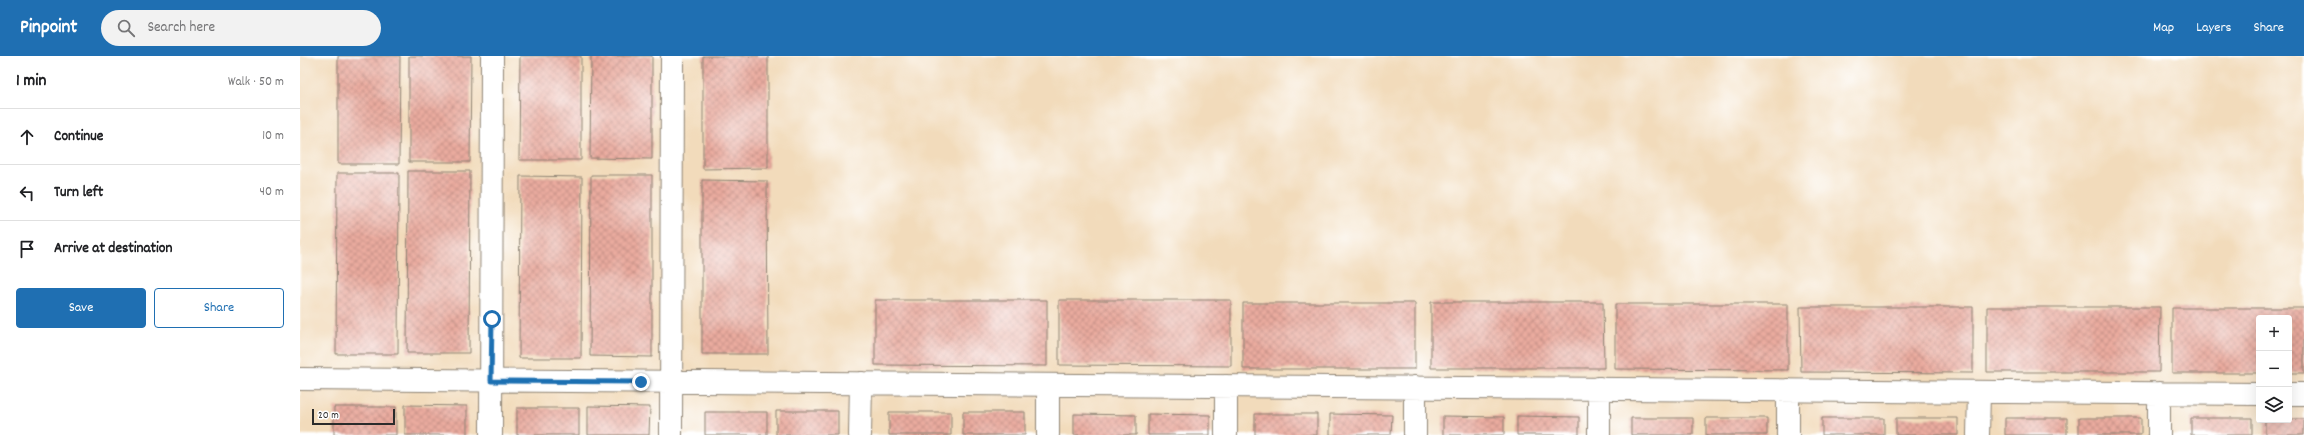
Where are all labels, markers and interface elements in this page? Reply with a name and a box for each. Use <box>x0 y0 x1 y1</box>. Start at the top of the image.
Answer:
search box <box>101 10 381 46</box>
text: Pinpoint <box>20 15 77 42</box>
icon: search <box>115 17 137 39</box>
text: Search here <box>147 17 215 39</box>
text: Map <box>2153 18 2174 38</box>
text: Layers <box>2196 18 2231 38</box>
text: Share <box>2253 18 2284 38</box>
text: 1 min <box>16 70 46 94</box>
text: Walk · 50 m <box>228 73 284 92</box>
icon: ahead <box>16 126 38 148</box>
text: Continue <box>54 126 103 148</box>
text: 10 m <box>262 127 284 146</box>
icon: left <box>16 182 38 204</box>
text: Turn left <box>54 182 103 204</box>
text: 40 m <box>260 183 284 202</box>
icon: arrive <box>16 238 38 260</box>
text: Arrive at destination <box>54 238 172 260</box>
button: Save <box>16 288 146 328</box>
button: Share <box>154 288 284 328</box>
route start <box>483 310 501 328</box>
map controls <box>2256 315 2292 423</box>
button: + <box>2256 315 2292 351</box>
button: − <box>2256 351 2292 387</box>
route end <box>632 373 650 391</box>
button: layers <box>2256 387 2292 423</box>
scale bar <box>312 407 395 426</box>
text: 20 m <box>318 408 339 424</box>

